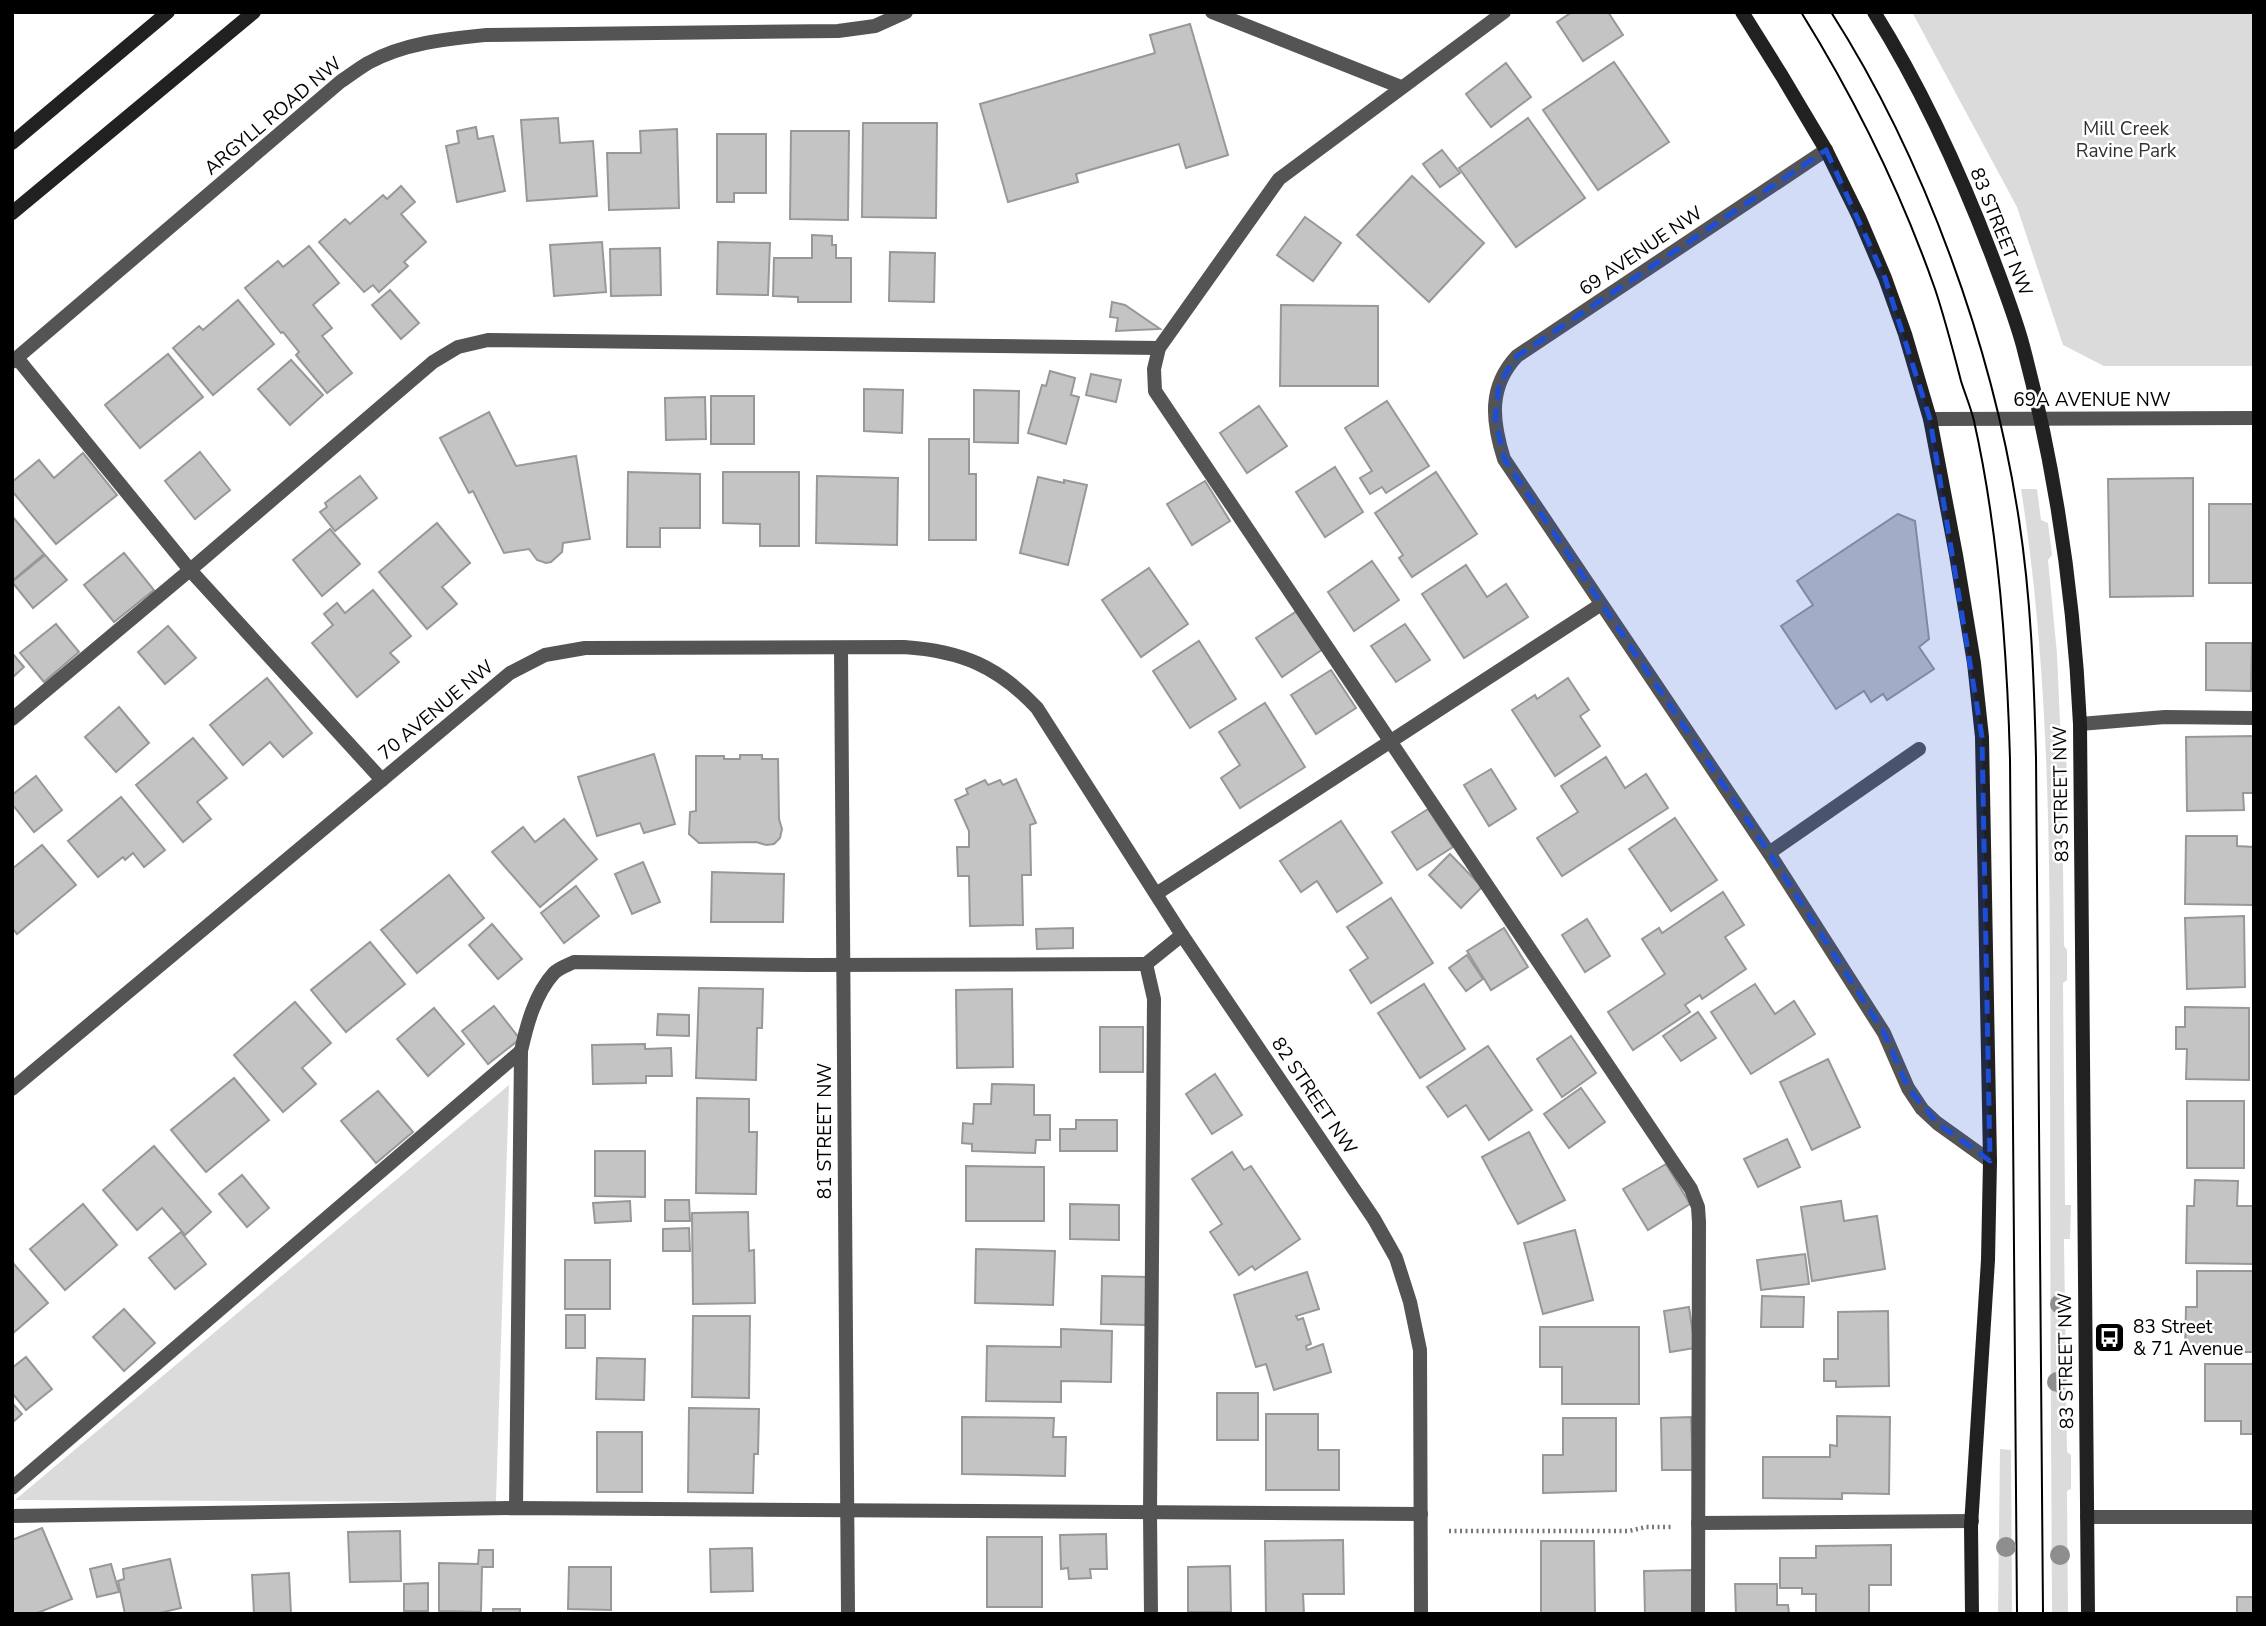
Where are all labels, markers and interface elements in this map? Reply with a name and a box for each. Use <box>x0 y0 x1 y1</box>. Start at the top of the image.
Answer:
street label: ARGYLL ROAD NW <box>199 51 347 181</box>
park label: Mill Creek Ravine Park <box>2076 116 2177 164</box>
street label: 83 STREET NW <box>1963 164 2039 300</box>
street label: 69 AVENUE NW <box>1574 200 1708 302</box>
street label: 69A AVENUE NW <box>2013 387 2171 413</box>
street label: 70 AVENUE NW <box>373 654 499 766</box>
street label: 83 STREET NW <box>2047 725 2075 862</box>
street label: 82 STREET NW <box>1265 1032 1363 1160</box>
street label: 81 STREET NW <box>812 1063 838 1199</box>
street label: 83 STREET NW <box>2052 1292 2080 1429</box>
place label: 83 Street & 71 Avenue <box>2133 1314 2243 1362</box>
bus stop icon: 83 Street & 71 Avenue <box>2093 1321 2127 1355</box>

